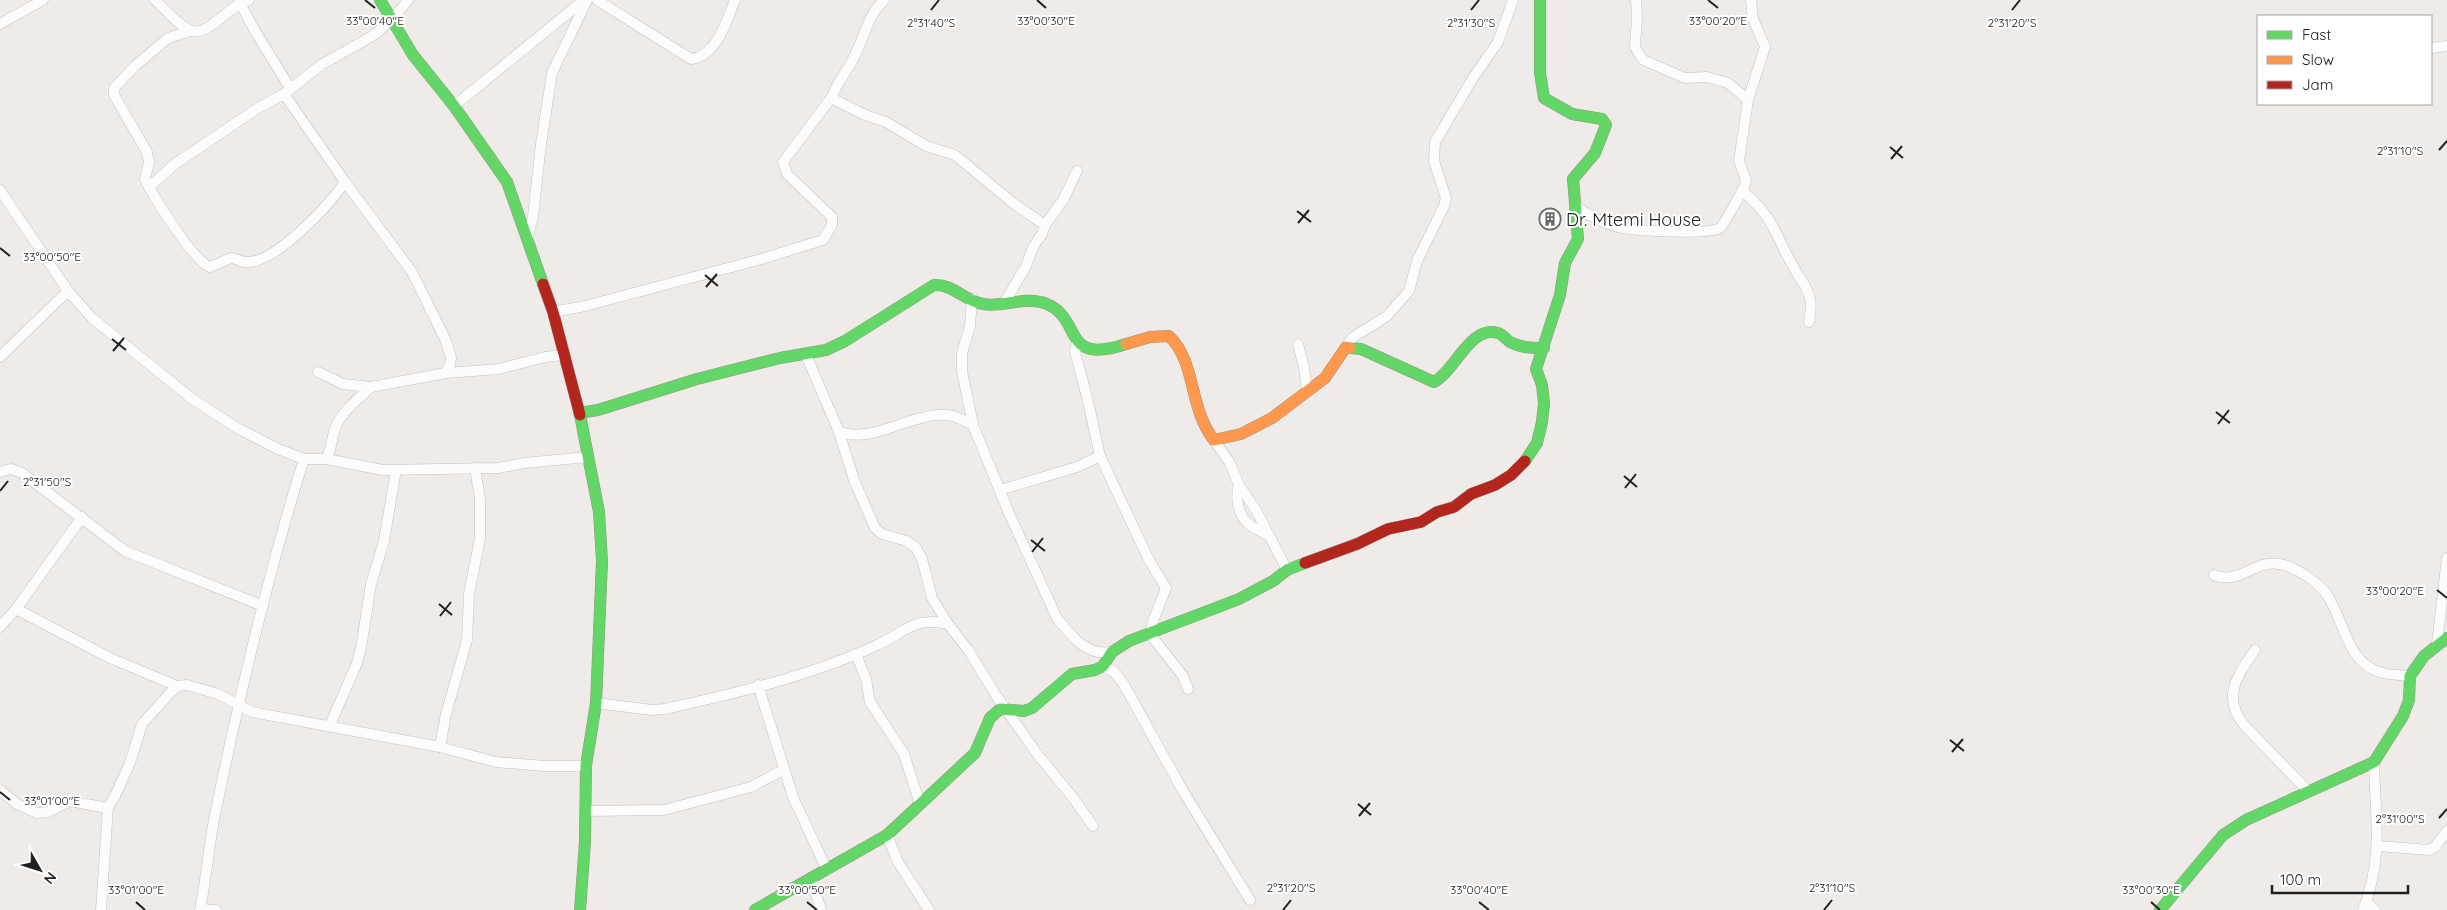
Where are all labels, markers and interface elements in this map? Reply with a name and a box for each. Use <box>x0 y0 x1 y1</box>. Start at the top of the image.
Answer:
text: 33°00'40"E <box>346 13 404 28</box>
text: 33°00'30"E <box>1017 13 1075 28</box>
text: 33°00'20"E <box>1689 13 1747 28</box>
text: 2°31'40"S <box>907 15 955 30</box>
text: 2°31'30"S <box>1447 15 1495 30</box>
text: 2°31'20"S <box>1988 15 2037 30</box>
legend <box>2257 15 2432 105</box>
text: Fast <box>2302 25 2331 44</box>
text: Slow <box>2302 50 2334 69</box>
text: Jam <box>2302 75 2333 94</box>
text: 2°31'10"S <box>2377 143 2424 158</box>
building icon: Dr. Mtemi House <box>1538 207 1562 231</box>
place label: Dr. Mtemi House <box>1566 208 1701 231</box>
text: 33°00'50"E <box>23 249 81 264</box>
text: 2°31'50"S <box>23 474 72 489</box>
text: 33°00'20"E <box>2366 583 2424 598</box>
text: 33°01'00"E <box>24 793 80 808</box>
text: 2°31'00"S <box>2375 811 2425 826</box>
north arrow <box>15 845 65 895</box>
scale bar <box>2272 862 2408 894</box>
text: N <box>40 869 60 888</box>
text: 100 m <box>2280 870 2321 889</box>
text: 2°31'20"S <box>1267 880 1316 895</box>
text: 2°31'10"S <box>1809 880 1856 895</box>
text: 33°01'00"E <box>108 882 164 897</box>
text: 33°00'50"E <box>778 882 836 897</box>
text: 33°00'40"E <box>1450 882 1508 897</box>
text: 33°00'30"E <box>2122 882 2180 897</box>

